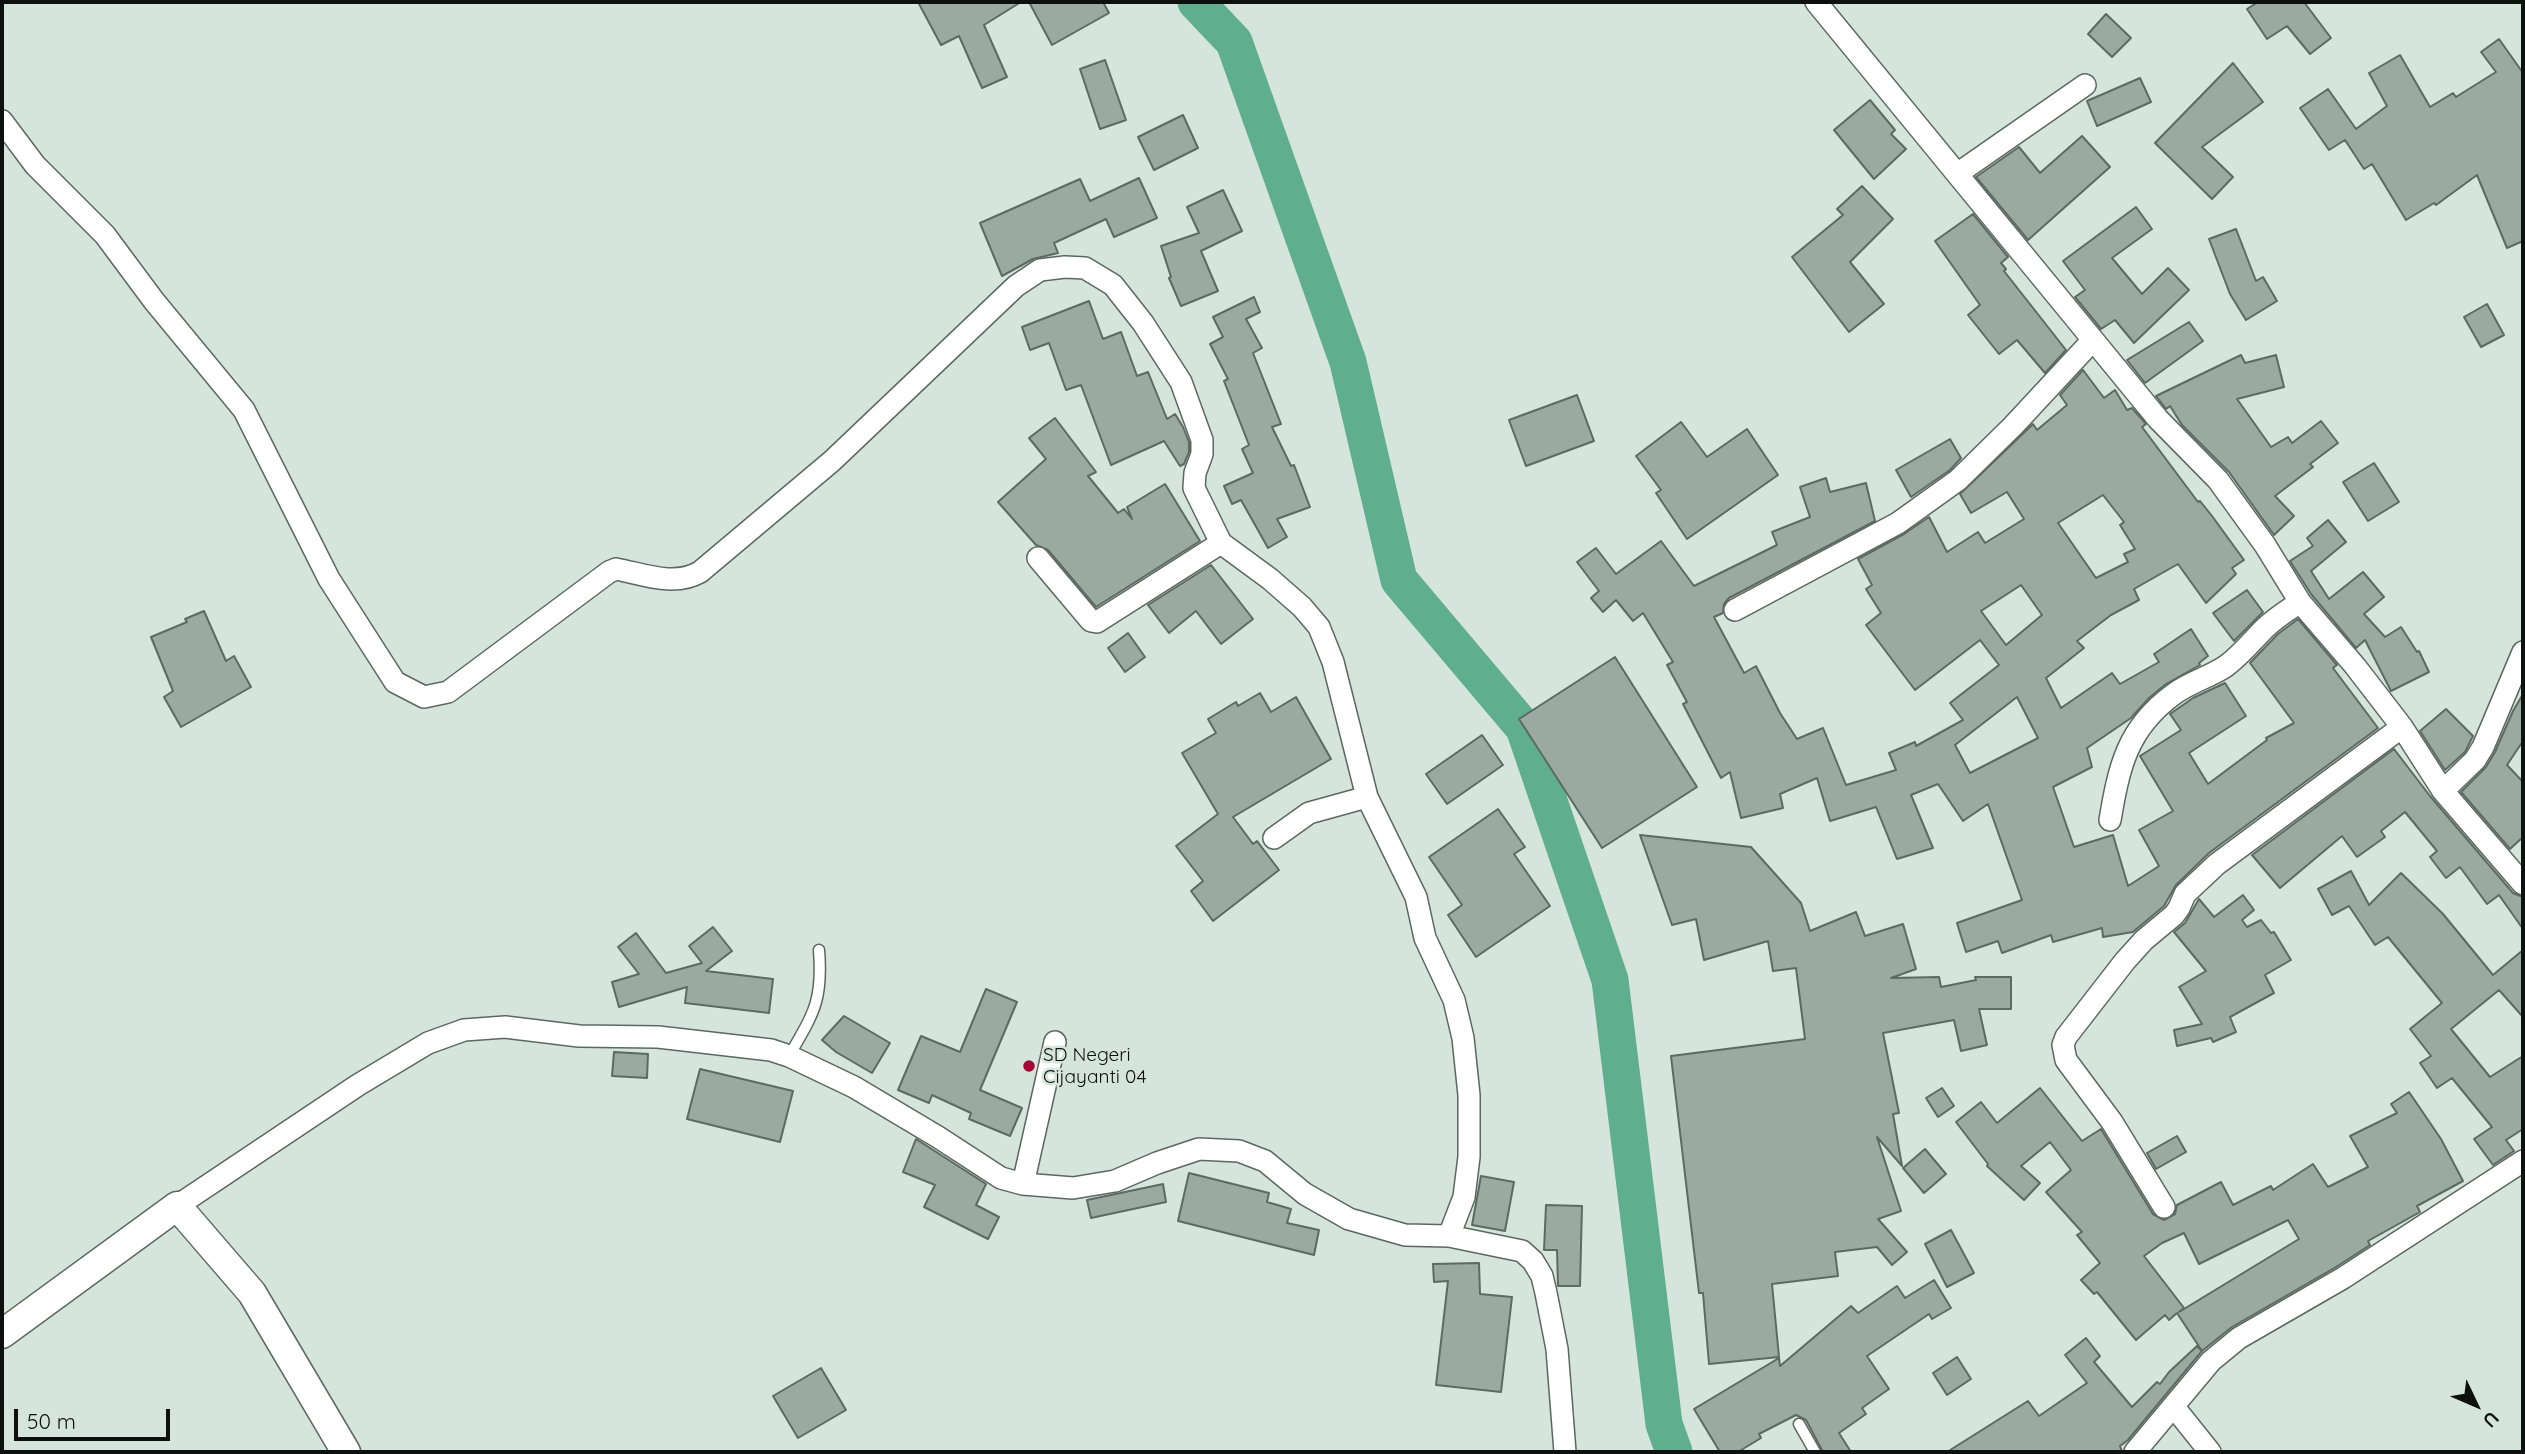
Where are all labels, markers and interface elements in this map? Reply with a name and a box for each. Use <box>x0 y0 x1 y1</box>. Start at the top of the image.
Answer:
place label: SD Negeri Cijayanti 04 <box>1043 1044 1146 1088</box>
marker: SD Negeri Cijayanti 04 <box>1021 1058 1037 1074</box>
north arrow <box>2441 1370 2511 1440</box>
scale bar <box>18 1394 173 1438</box>
text: U <box>2478 1406 2504 1433</box>
text: 50 m <box>27 1408 76 1434</box>

